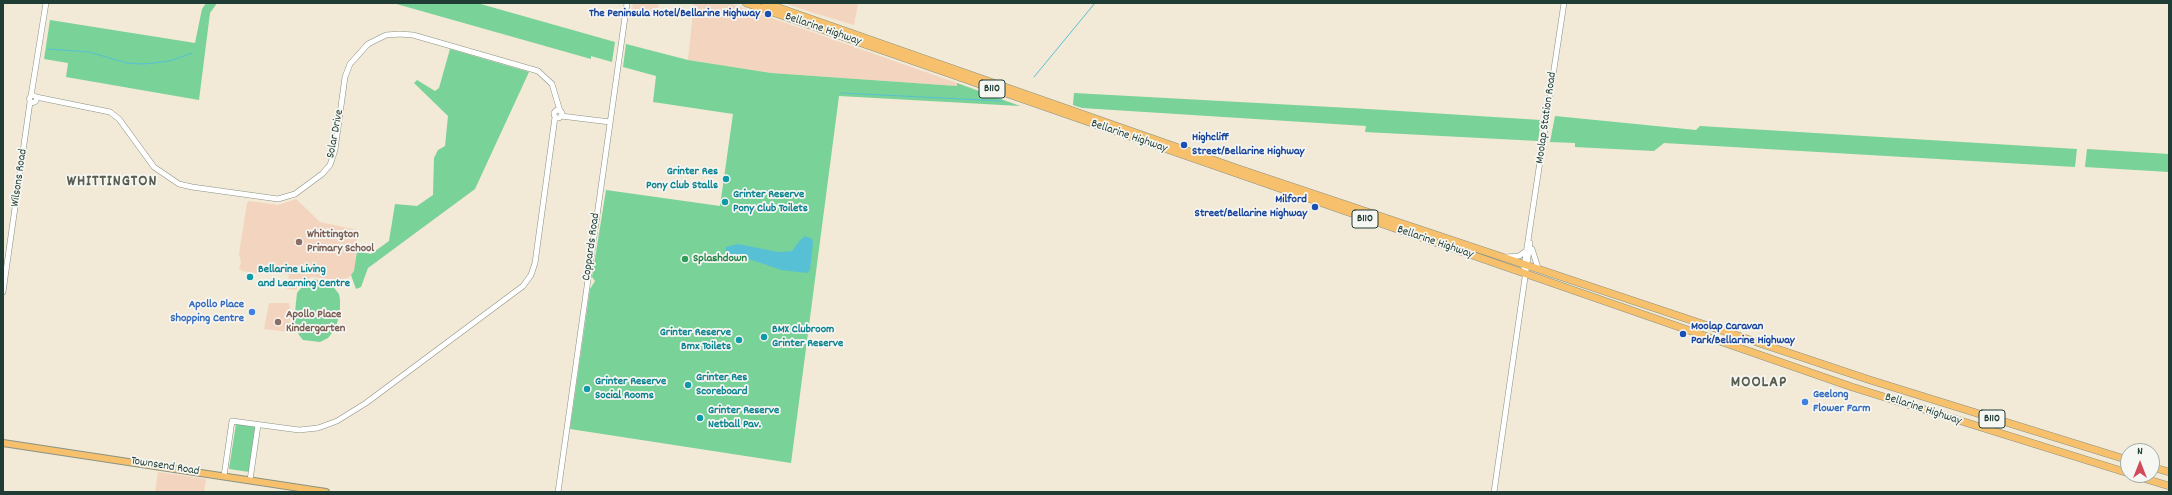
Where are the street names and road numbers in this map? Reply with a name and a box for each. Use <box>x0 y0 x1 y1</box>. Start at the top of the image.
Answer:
street label: Bellarine Highway <box>783 10 863 50</box>
street label: Moolap Station Road <box>1533 71 1561 165</box>
road number: B110 <box>979 80 1005 98</box>
street label: Solar Drive <box>324 108 348 160</box>
street label: Bellarine Highway <box>1089 117 1169 157</box>
street label: Wilsons Road <box>9 148 31 208</box>
road number: B110 <box>1352 210 1378 228</box>
street label: Coppards Road <box>580 212 604 282</box>
street label: Bellarine Highway <box>1395 223 1475 263</box>
street label: Bellarine Highway <box>1883 391 1963 429</box>
road number: B110 <box>1979 410 2005 428</box>
street label: Townsend Road <box>130 454 200 480</box>

